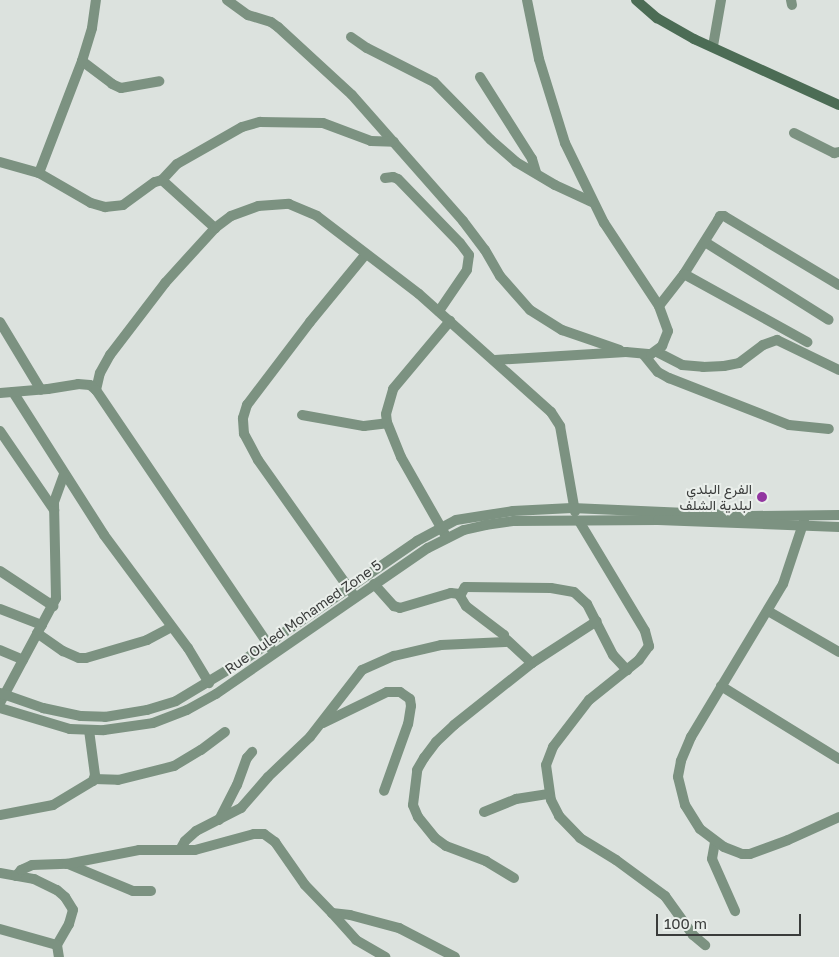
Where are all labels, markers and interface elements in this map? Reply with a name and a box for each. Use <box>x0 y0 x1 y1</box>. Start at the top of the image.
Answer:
place label: الفرع البلدي لبلدية الشلف <box>680 481 752 514</box>
marker: الفرع البلدي لبلدية الشلف <box>756 491 768 503</box>
street label: Rue Ouled Mohamed Zone 5 <box>222 556 384 678</box>
scale bar <box>659 904 804 936</box>
text: 100 m <box>664 914 707 932</box>

